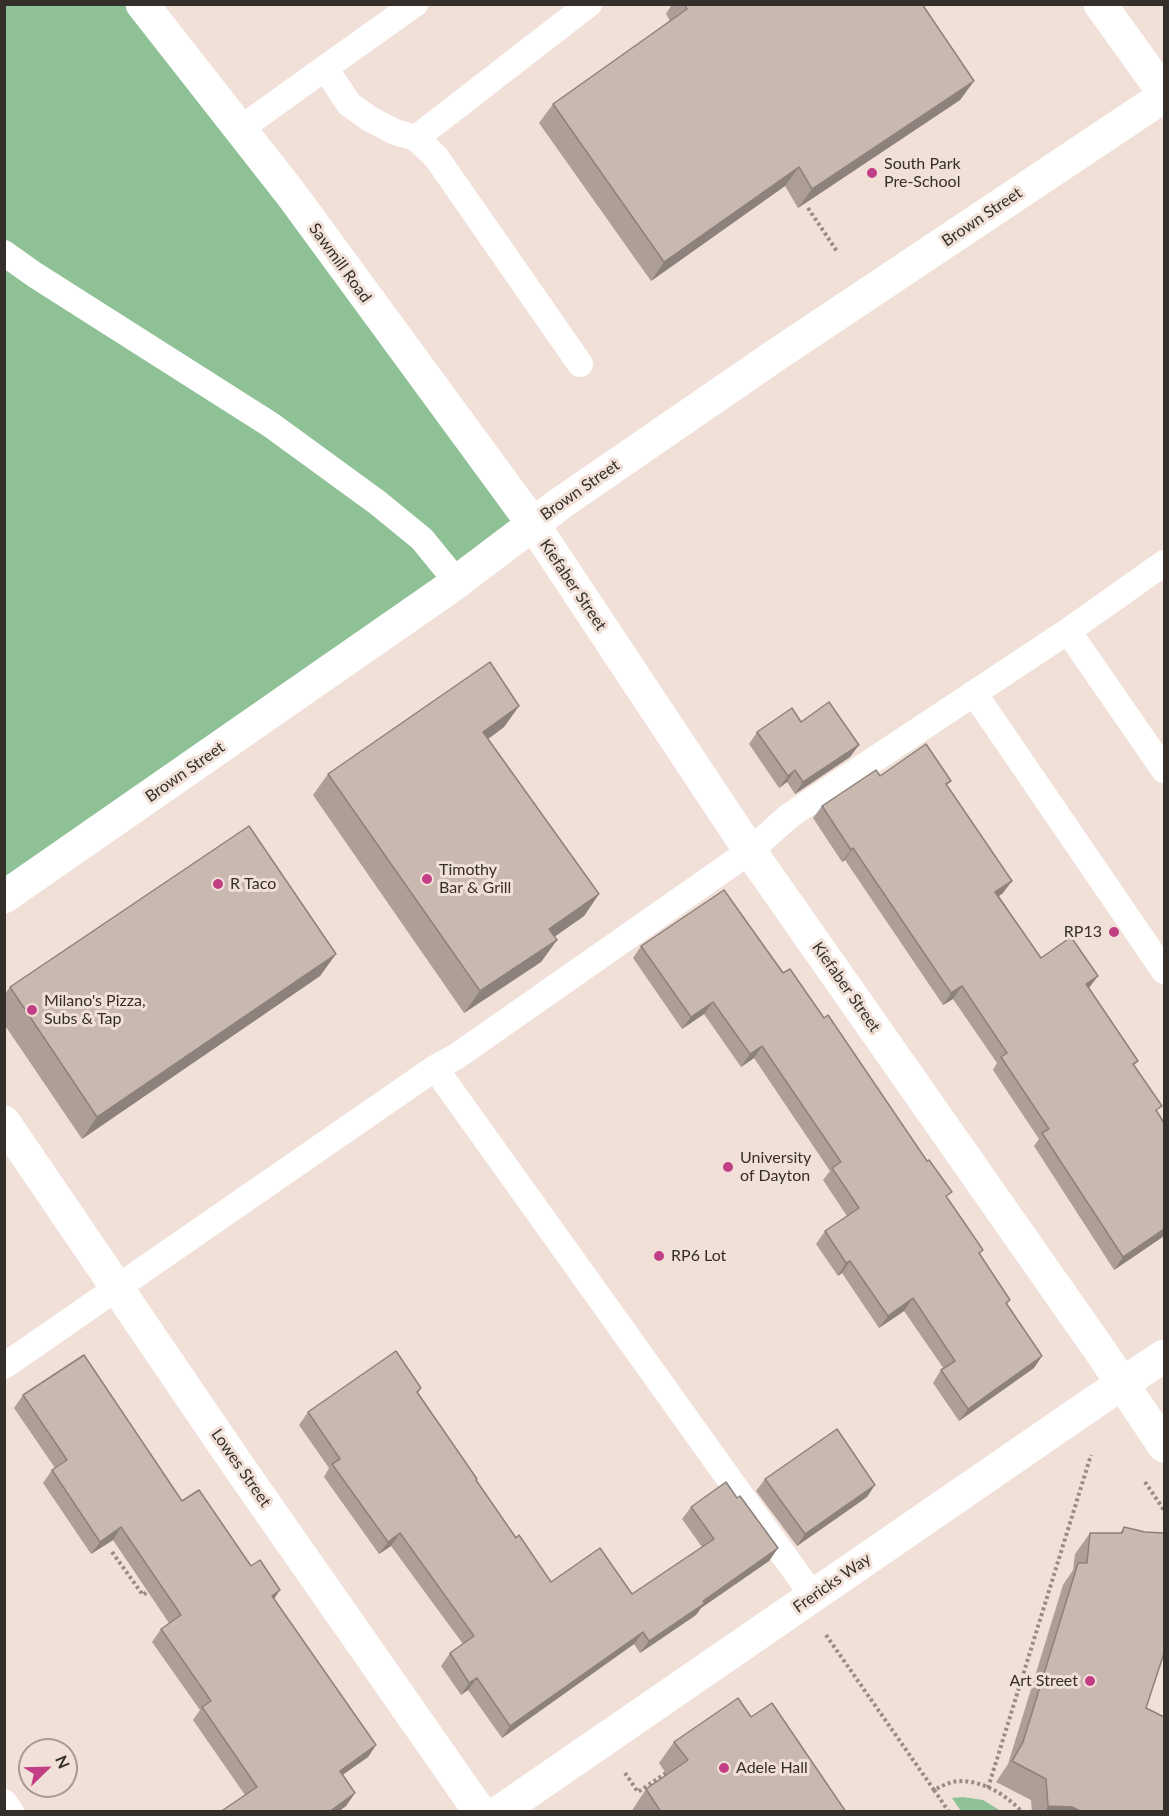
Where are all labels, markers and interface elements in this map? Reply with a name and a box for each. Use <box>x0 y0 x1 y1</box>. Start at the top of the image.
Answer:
place label: South Park Pre-School <box>884 154 961 192</box>
marker: South Park Pre-School <box>865 166 879 180</box>
street label: Brown Street <box>938 183 1026 251</box>
street label: Sawmill Road <box>305 220 375 306</box>
street label: Brown Street <box>537 456 623 524</box>
street label: Kiefaber Street <box>535 536 611 634</box>
street label: Brown Street <box>142 738 228 806</box>
place label: Timothy Bar & Grill <box>439 860 511 898</box>
marker: Timothy Bar & Grill <box>420 872 434 886</box>
place label: R Taco <box>230 874 276 894</box>
marker: R Taco <box>211 877 225 891</box>
place label: RP13 <box>1064 922 1102 942</box>
marker: RP13 <box>1107 925 1121 939</box>
street label: Kiefaber Street <box>808 938 884 1036</box>
place label: Milano's Pizza, Subs & Tap <box>44 991 146 1029</box>
marker: Milano's Pizza, Subs & Tap <box>25 1003 39 1017</box>
place label: University of Dayton <box>740 1148 811 1186</box>
marker: University of Dayton <box>721 1160 735 1174</box>
place label: RP6 Lot <box>671 1246 726 1266</box>
marker: RP6 Lot <box>652 1249 666 1263</box>
street label: Lowes Street <box>207 1425 275 1511</box>
street label: Frericks Way <box>789 1549 875 1617</box>
place label: Art Street <box>1009 1671 1078 1691</box>
marker: Art Street <box>1083 1674 1097 1688</box>
north arrow <box>18 1738 78 1798</box>
text: N <box>52 1752 74 1771</box>
place label: Adele Hall <box>736 1758 808 1778</box>
marker: Adele Hall <box>717 1761 731 1775</box>

